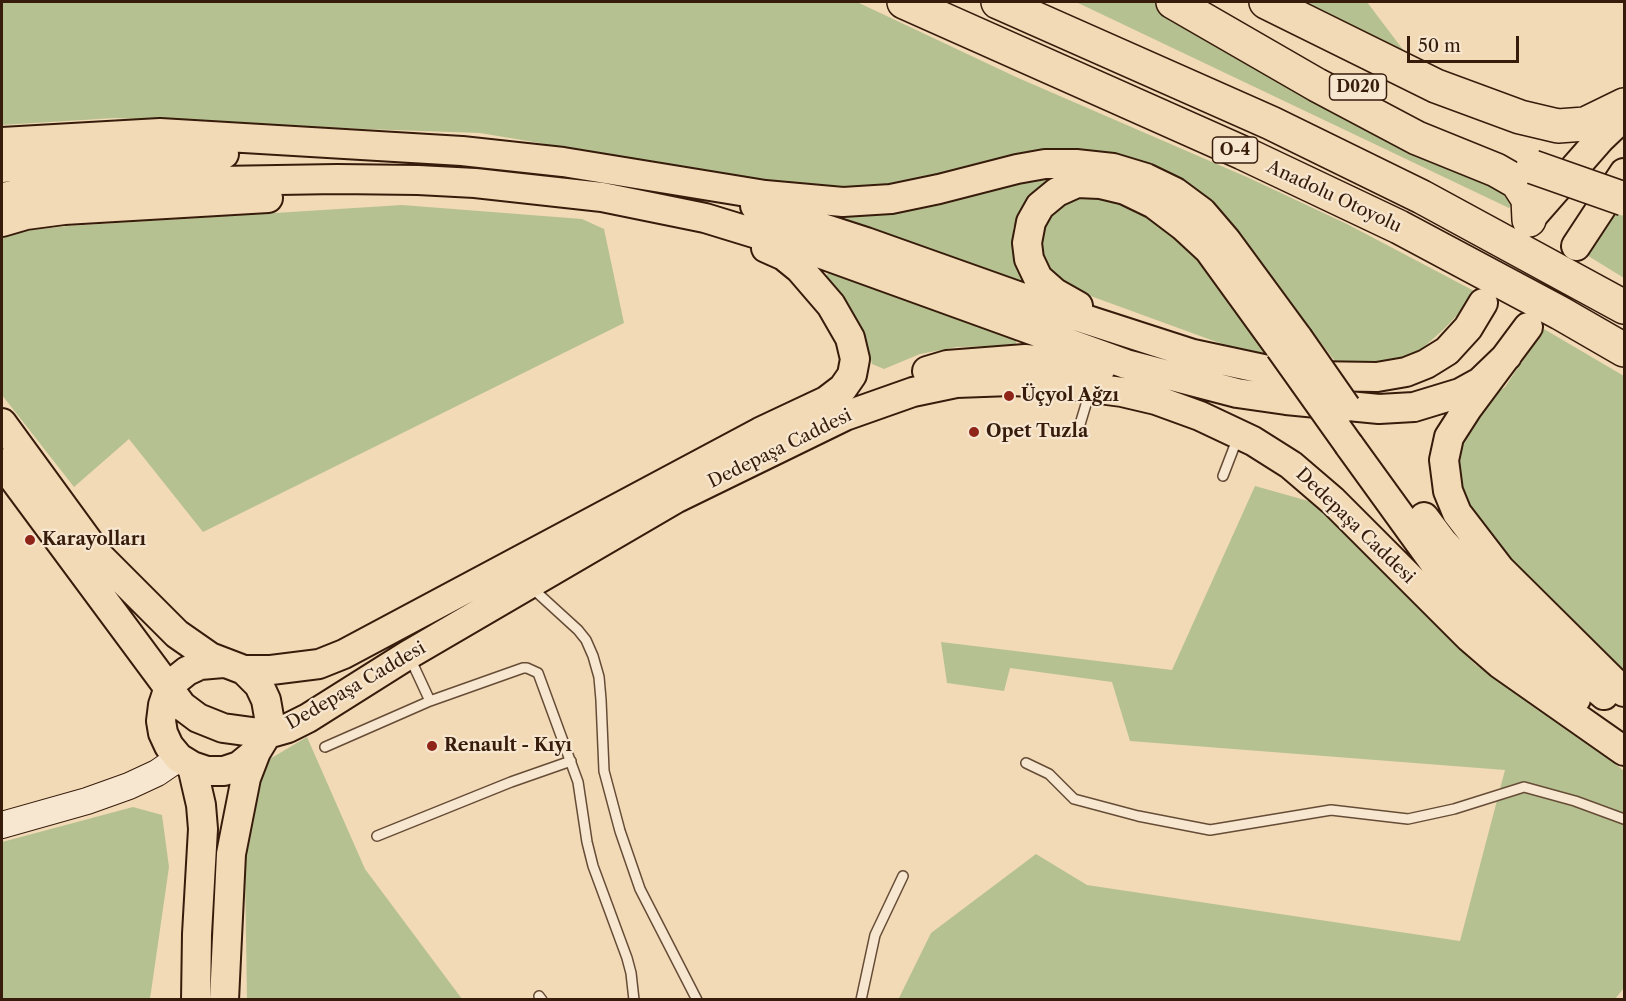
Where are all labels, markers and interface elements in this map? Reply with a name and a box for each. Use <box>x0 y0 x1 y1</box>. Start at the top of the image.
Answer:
scale bar <box>1410 24 1522 62</box>
text: 50 m <box>1418 35 1461 57</box>
road number: D020 <box>1330 74 1386 100</box>
road number: O-4 <box>1212 137 1258 163</box>
street label: Anadolu Otoyolu <box>1263 156 1405 238</box>
place label: Üçyol Ağzı <box>1021 385 1119 407</box>
marker: Üçyol Ağzı <box>1002 389 1016 403</box>
street label: Dedepaşa Caddesi <box>705 405 855 493</box>
place label: Opet Tuzla <box>986 421 1088 443</box>
marker: Opet Tuzla <box>967 425 981 439</box>
street label: Dedepaşa Caddesi <box>1291 464 1419 588</box>
place label: Karayolları <box>42 529 146 551</box>
marker: Karayolları <box>23 533 37 547</box>
street label: Dedepaşa Caddesi <box>283 637 429 735</box>
place label: Renault - Kıyı <box>444 735 572 757</box>
marker: Renault - Kıyı <box>425 739 439 753</box>

